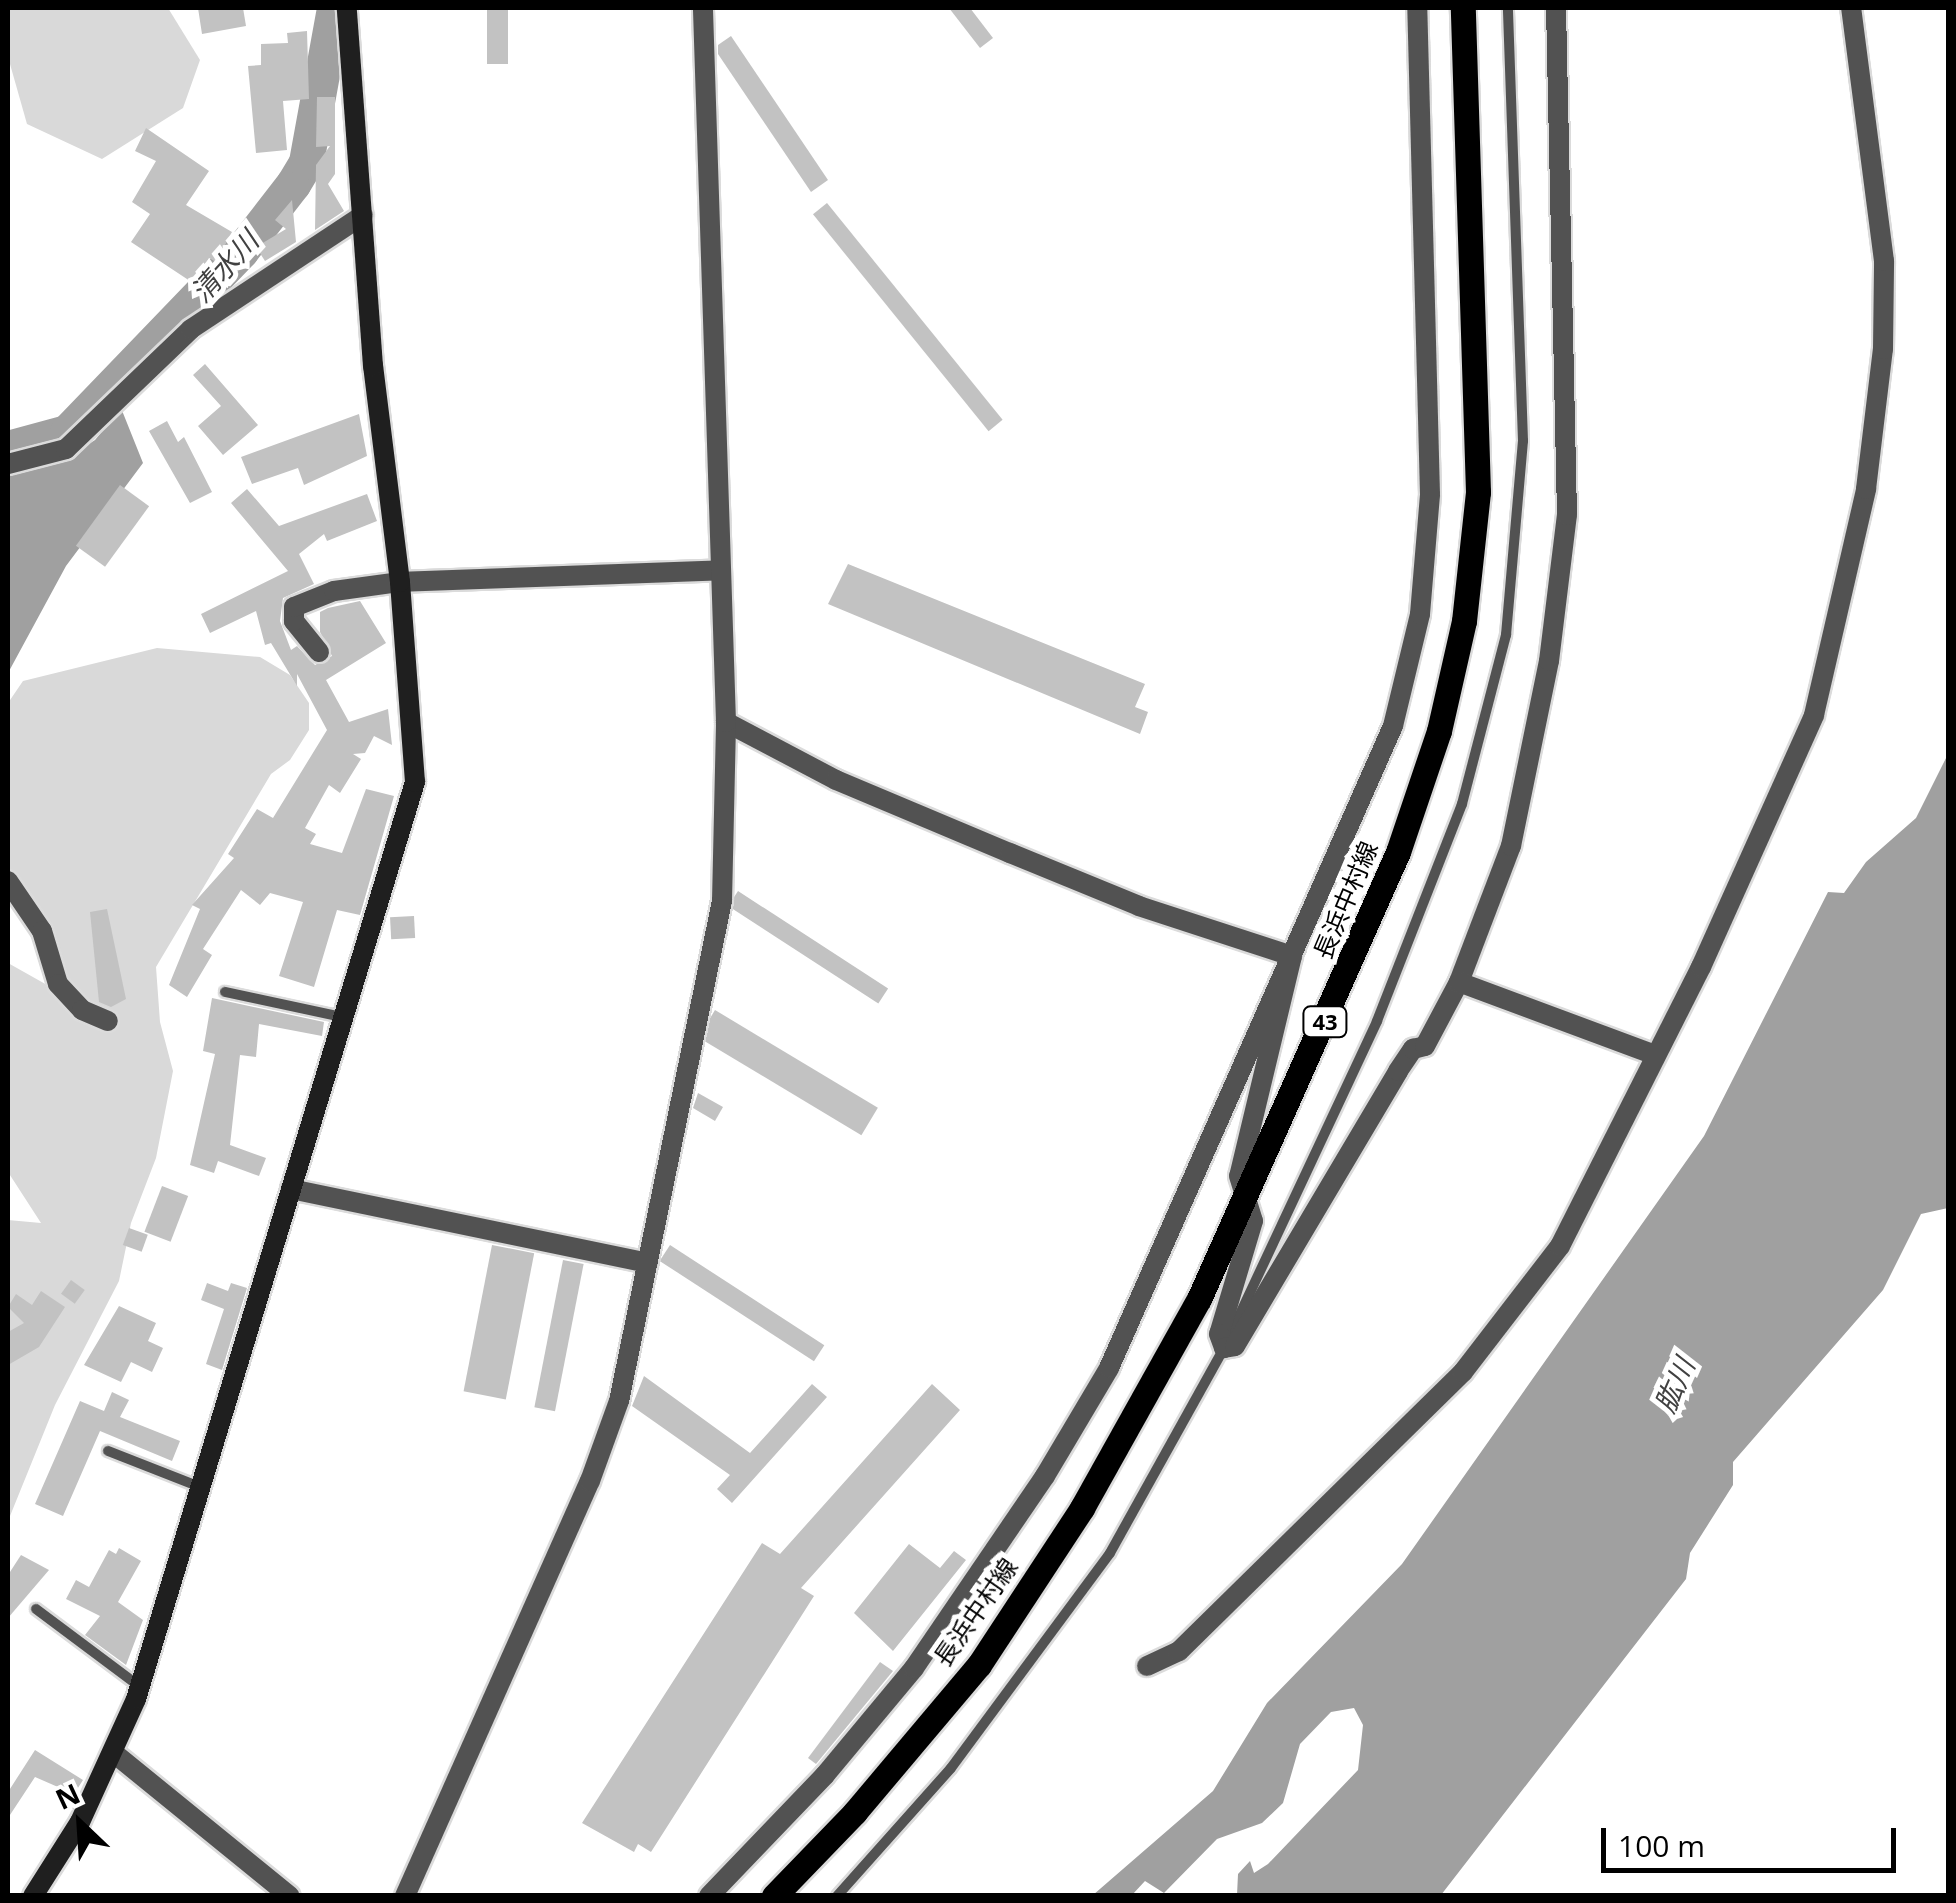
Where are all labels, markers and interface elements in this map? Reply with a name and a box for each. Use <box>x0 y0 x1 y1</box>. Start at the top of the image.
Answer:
water label: 清水川 <box>183 224 265 308</box>
street label: 長浜中村線 <box>1307 837 1383 963</box>
road number: 43 <box>1300 1005 1350 1039</box>
water label: 肱川 <box>1647 1353 1701 1417</box>
street label: 長浜中村線 <box>927 1552 1023 1672</box>
north arrow <box>30 1773 130 1873</box>
text: N <box>49 1774 86 1818</box>
scale bar <box>1606 1808 1901 1870</box>
text: 100 m <box>1618 1825 1705 1866</box>

